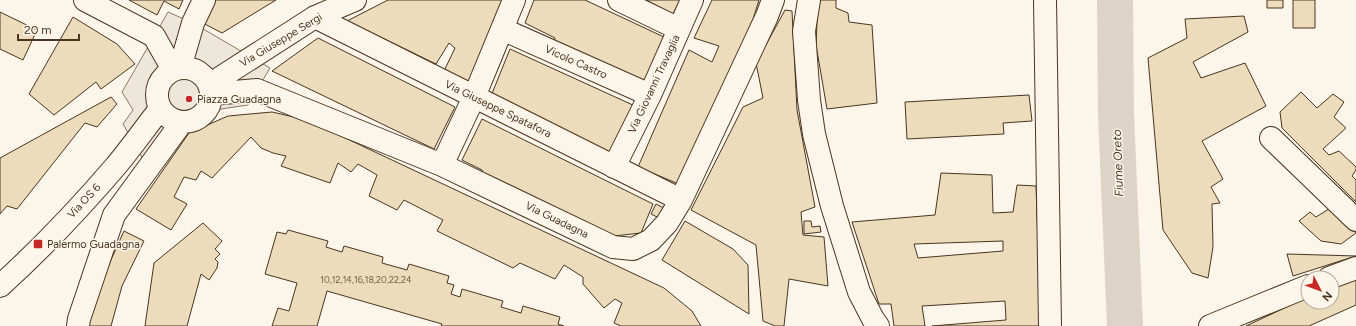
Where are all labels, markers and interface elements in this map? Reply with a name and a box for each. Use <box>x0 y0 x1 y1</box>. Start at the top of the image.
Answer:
street label: Via Giuseppe Sergi <box>237 10 325 70</box>
scale bar <box>18 16 79 42</box>
text: 20 m <box>24 23 52 37</box>
street label: Via Giovanni Travaglia <box>625 33 683 135</box>
street label: Vicolo Castro <box>543 42 609 82</box>
street label: Via Giuseppe Spatafora <box>443 78 553 140</box>
place label: Piazza Guadagna <box>197 93 281 106</box>
marker: Piazza Guadagna <box>184 94 194 104</box>
water label: Fiume Oreto <box>1110 129 1126 197</box>
street label: Via OS 6 <box>65 181 103 221</box>
street label: Via Guadagna <box>523 199 591 241</box>
marker: Palermo Guadagna <box>32 238 44 250</box>
place label: Palermo Guadagna <box>47 238 140 251</box>
north arrow <box>1300 270 1340 310</box>
house number: 10,12,14,16,18,20,22,24 <box>320 274 412 285</box>
text: N <box>1319 289 1335 304</box>

